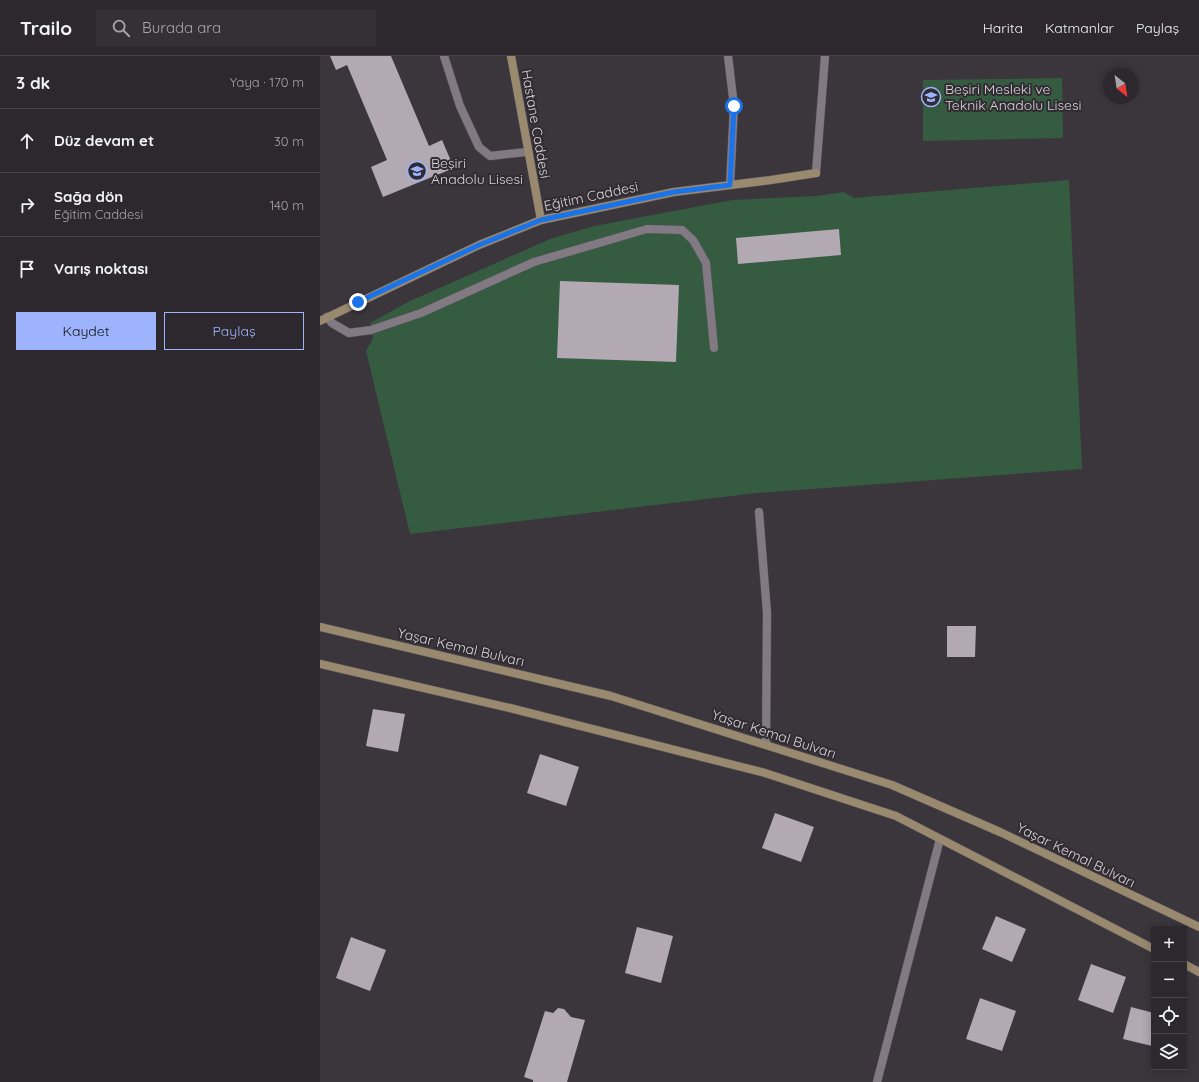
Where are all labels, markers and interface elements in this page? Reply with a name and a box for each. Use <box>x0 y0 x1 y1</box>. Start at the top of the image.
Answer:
search box <box>96 10 376 46</box>
text: Trailo <box>20 16 72 40</box>
icon: search <box>110 17 132 39</box>
text: Burada ara <box>142 18 221 37</box>
text: Harita <box>983 19 1023 37</box>
text: Katmanlar <box>1045 19 1114 37</box>
text: Paylaş <box>1136 19 1179 37</box>
street label: Hastane Caddesi <box>518 68 554 180</box>
north arrow <box>1103 68 1139 104</box>
text: 3 dk <box>16 72 50 93</box>
text: Yaya · 170 m <box>230 74 304 90</box>
place label: Beşiri Mesleki ve Teknik Anadolu Lisesi <box>945 80 1082 114</box>
school or university icon: Beşiri Mesleki ve Teknik Anadolu Lisesi <box>920 86 942 108</box>
route start <box>725 97 743 115</box>
icon: ahead <box>16 130 38 152</box>
text: Düz devam et <box>54 131 154 150</box>
text: 30 m <box>274 133 304 149</box>
place label: Beşiri Anadolu Lisesi <box>431 154 523 188</box>
school or university icon: Beşiri Anadolu Lisesi <box>406 160 428 182</box>
street label: Eğitim Caddesi <box>542 177 640 215</box>
text: Sağa dön <box>54 187 123 206</box>
icon: right <box>16 194 38 216</box>
text: 140 m <box>269 197 304 213</box>
text: Eğitim Caddesi <box>54 206 143 222</box>
icon: arrive <box>16 258 38 280</box>
text: Varış noktası <box>54 259 148 278</box>
route end <box>349 293 367 311</box>
button: Kaydet <box>16 312 156 350</box>
button: Paylaş <box>164 312 304 350</box>
street label: Yaşar Kemal Bulvarı <box>396 624 526 670</box>
street label: Yaşar Kemal Bulvarı <box>710 705 838 763</box>
street label: Yaşar Kemal Bulvarı <box>1014 818 1138 892</box>
map controls <box>1151 926 1187 1070</box>
button: + <box>1151 926 1187 962</box>
button: − <box>1151 962 1187 998</box>
button: locate <box>1151 998 1187 1034</box>
button: layers <box>1151 1034 1187 1070</box>

